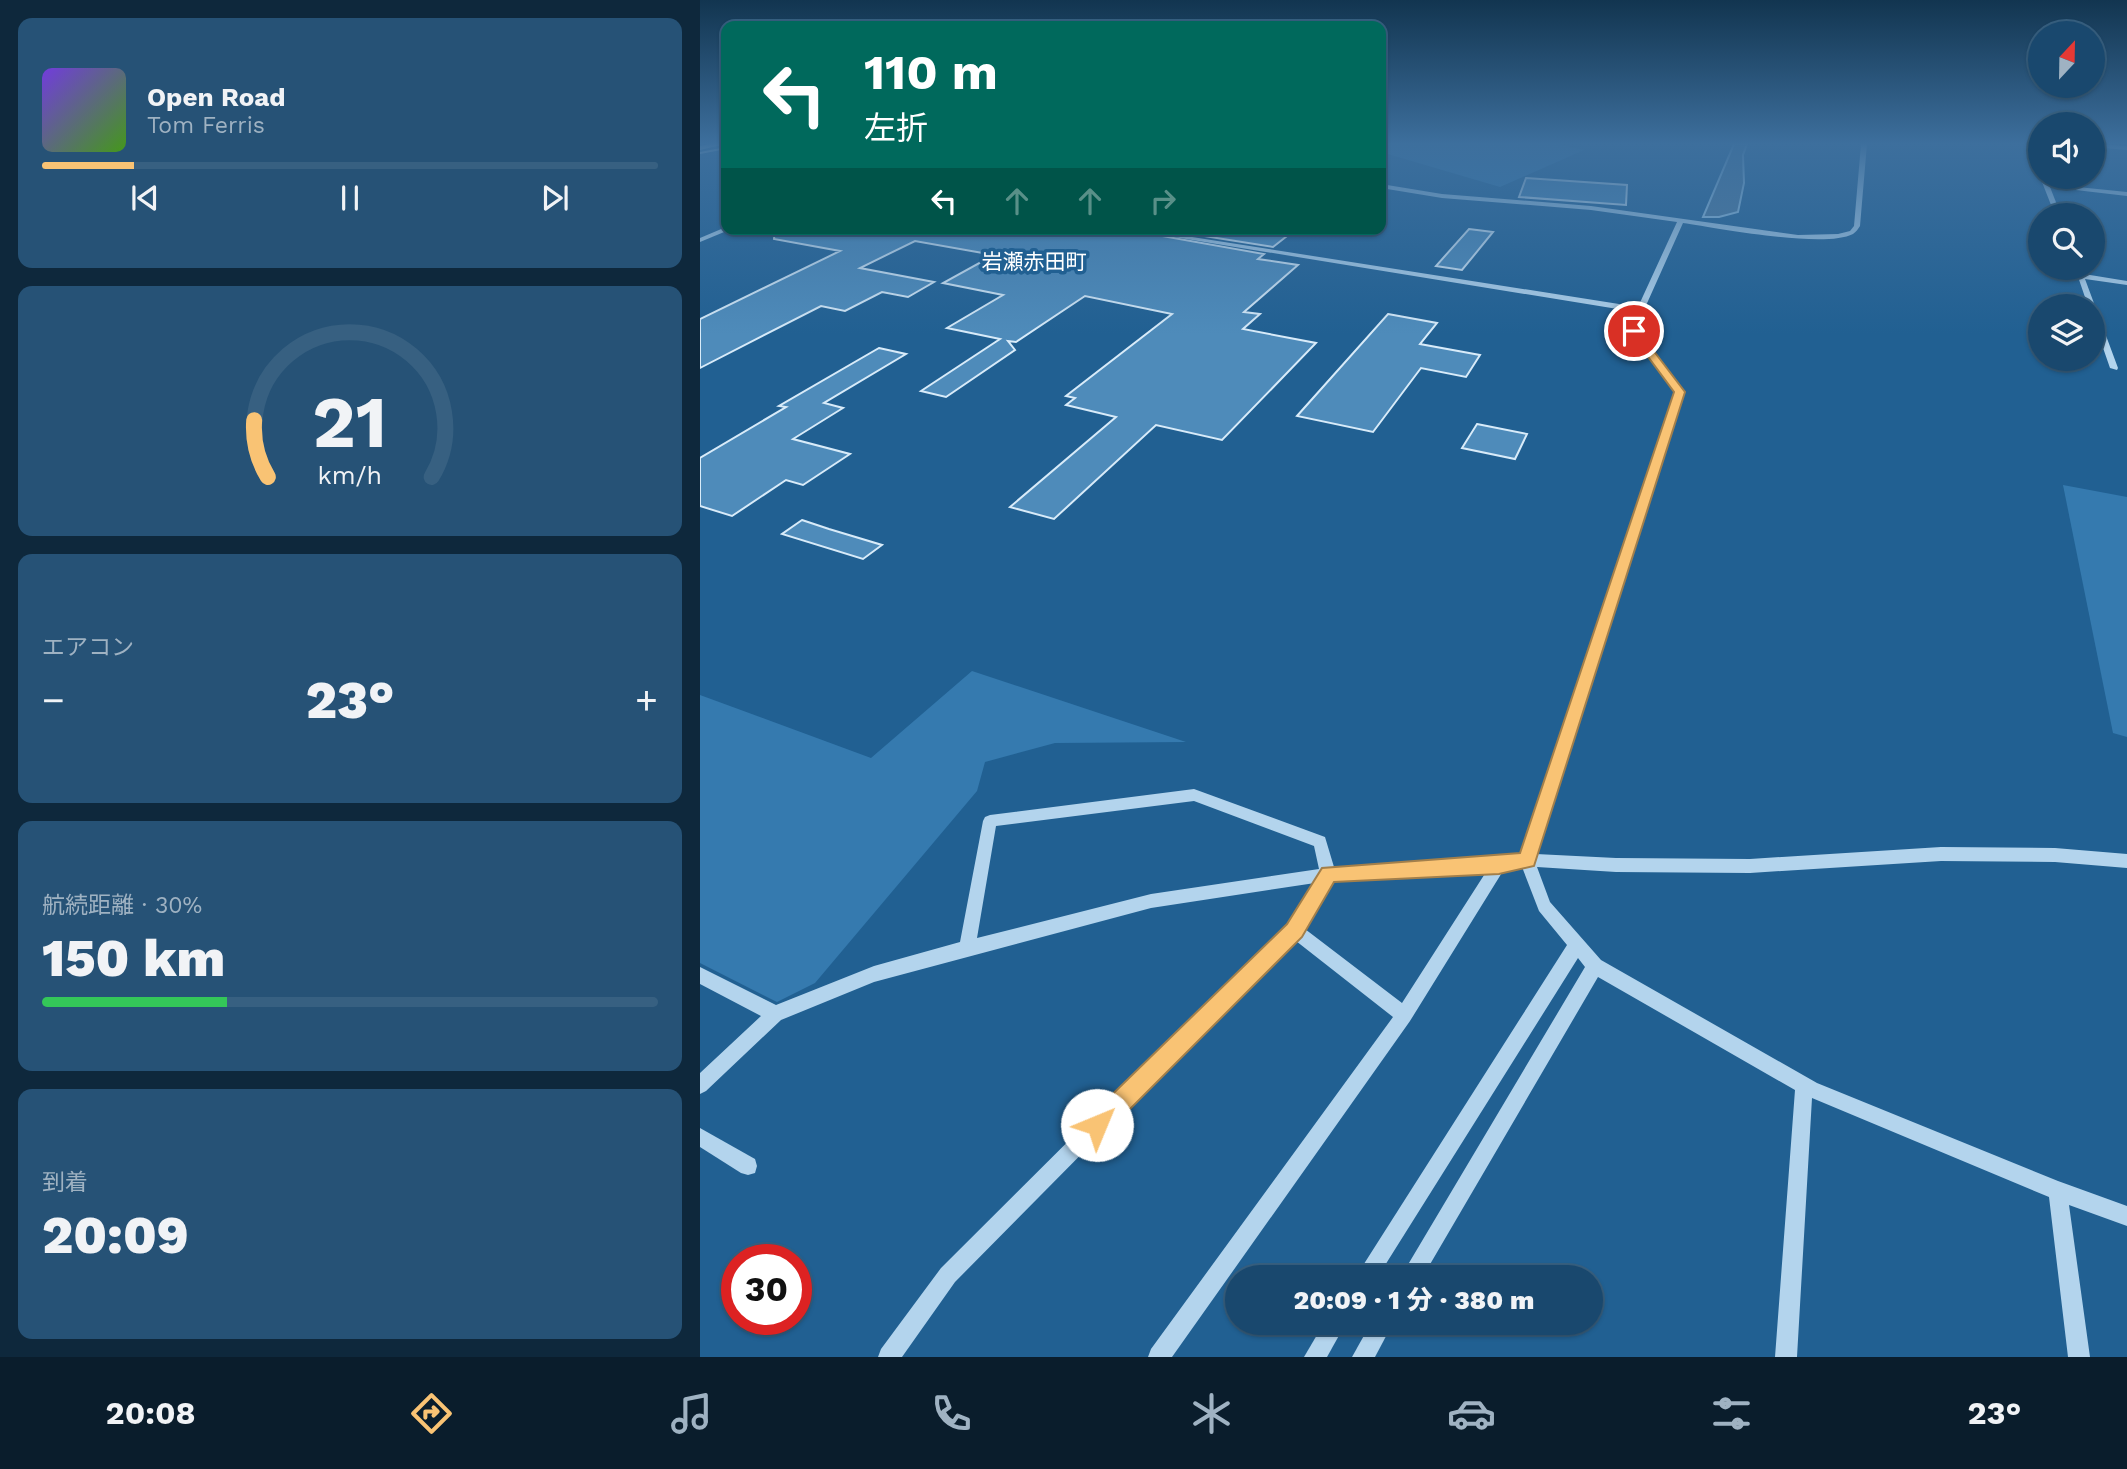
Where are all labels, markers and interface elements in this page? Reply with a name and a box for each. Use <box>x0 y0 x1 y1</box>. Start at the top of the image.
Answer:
north arrow <box>2028 21 2105 98</box>
map controls <box>2028 21 2105 371</box>
text: 110 m <box>864 43 998 101</box>
icon: left <box>749 49 840 140</box>
text: Open Road <box>147 82 285 112</box>
text: 左折 <box>864 109 928 147</box>
text: Tom Ferris <box>147 112 265 139</box>
button: sound <box>2028 112 2105 189</box>
icon: previous <box>126 179 164 217</box>
icon: pause <box>331 179 369 217</box>
icon: next <box>536 179 574 217</box>
icon: left <box>925 182 963 220</box>
icon: ahead <box>998 182 1036 220</box>
icon: ahead <box>1071 182 1109 220</box>
icon: right <box>1144 182 1182 220</box>
button: search <box>2028 203 2105 280</box>
district label: 岩瀬赤田町 <box>982 249 1087 274</box>
button: layers <box>2028 294 2105 371</box>
pin <box>1604 301 1664 361</box>
icon: arrive <box>1615 312 1653 350</box>
text: 21 <box>313 379 387 465</box>
text: km/h <box>318 460 382 489</box>
text: エアコン <box>42 634 134 661</box>
text: 23° <box>306 670 394 731</box>
text: − <box>42 678 65 722</box>
text: + <box>635 678 658 722</box>
text: 航続距離 · 30% <box>42 892 202 919</box>
text: 150 km <box>42 928 225 989</box>
position arrow <box>1060 1088 1134 1162</box>
text: 到着 <box>42 1169 88 1196</box>
text: 20:09 <box>42 1205 189 1266</box>
speed limit sign: 30 <box>721 1244 812 1335</box>
text: 20:09 · 1 分 · 380 m <box>1294 1285 1534 1315</box>
icon: directions <box>407 1389 456 1438</box>
icon: music <box>667 1389 716 1438</box>
icon: phone <box>927 1389 976 1438</box>
icon: climate <box>1187 1389 1236 1438</box>
icon: car <box>1447 1389 1496 1438</box>
icon: filters <box>1707 1389 1756 1438</box>
text: 20:08 <box>106 1394 196 1432</box>
text: 23° <box>1967 1394 2021 1432</box>

